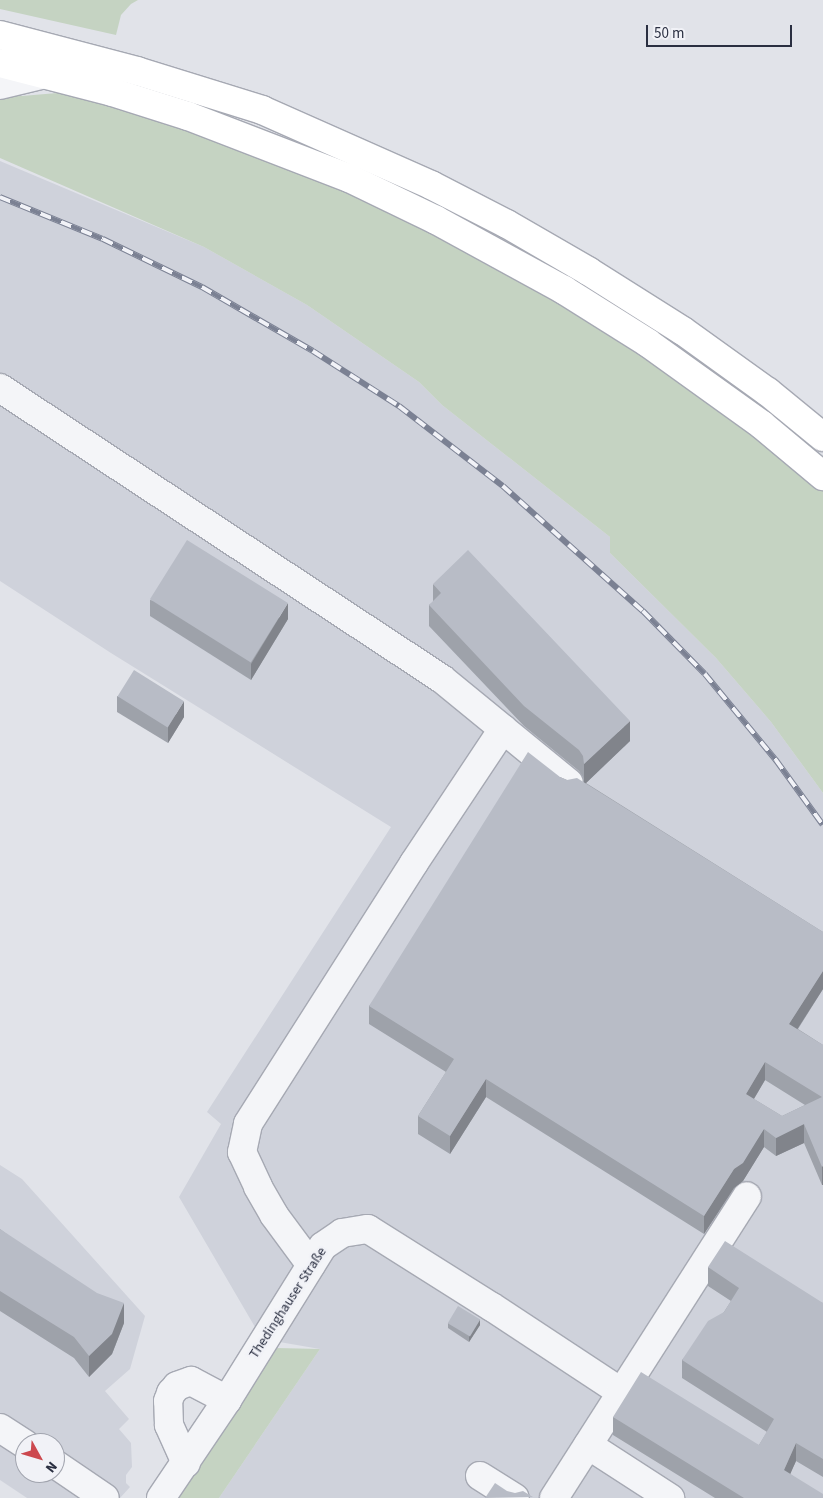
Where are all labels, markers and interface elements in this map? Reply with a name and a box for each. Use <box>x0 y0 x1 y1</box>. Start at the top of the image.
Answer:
scale bar <box>648 15 794 47</box>
text: 50 m <box>654 23 684 44</box>
street label: Thedinghauser Straße <box>246 1244 330 1362</box>
north arrow <box>15 1433 65 1483</box>
text: N <box>40 1457 62 1477</box>

